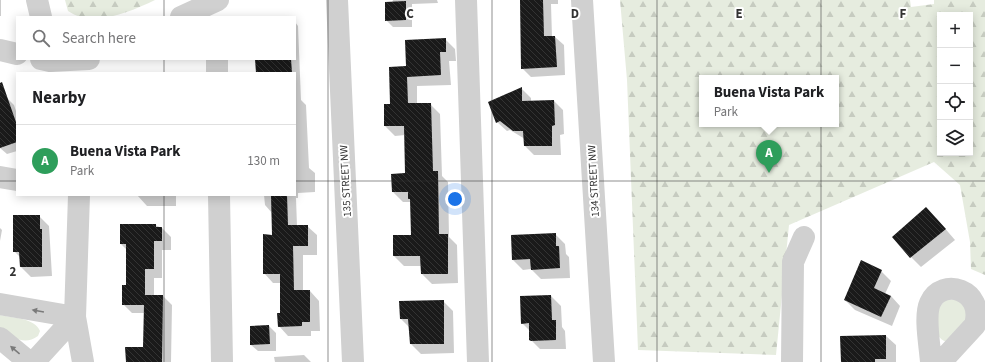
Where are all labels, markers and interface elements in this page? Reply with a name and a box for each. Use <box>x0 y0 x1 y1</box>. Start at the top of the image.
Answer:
text: C <box>406 5 414 23</box>
text: D <box>571 5 579 23</box>
text: E <box>735 5 743 23</box>
text: F <box>900 5 907 23</box>
map controls <box>937 12 973 156</box>
button: + <box>937 12 973 48</box>
search box <box>16 16 296 60</box>
icon: search <box>30 27 52 49</box>
text: Search here <box>62 28 136 49</box>
button: − <box>937 48 973 84</box>
popup <box>699 75 839 127</box>
text: Buena Vista Park <box>714 82 824 103</box>
button: locate <box>937 84 973 120</box>
text: Nearby <box>32 86 86 110</box>
text: Park <box>714 103 738 121</box>
button: layers <box>937 120 973 156</box>
pin: A <box>756 140 782 173</box>
text: Buena Vista Park <box>70 141 181 162</box>
street label: 135 STREET NW <box>336 144 355 217</box>
street label: 134 STREET NW <box>584 144 603 217</box>
text: A <box>41 152 49 170</box>
text: 130 m <box>247 152 280 170</box>
text: Park <box>70 162 94 180</box>
your location <box>445 189 465 209</box>
text: 2 <box>10 263 17 281</box>
one-way arrow <box>31 308 44 314</box>
one-way arrow <box>9 345 20 354</box>

